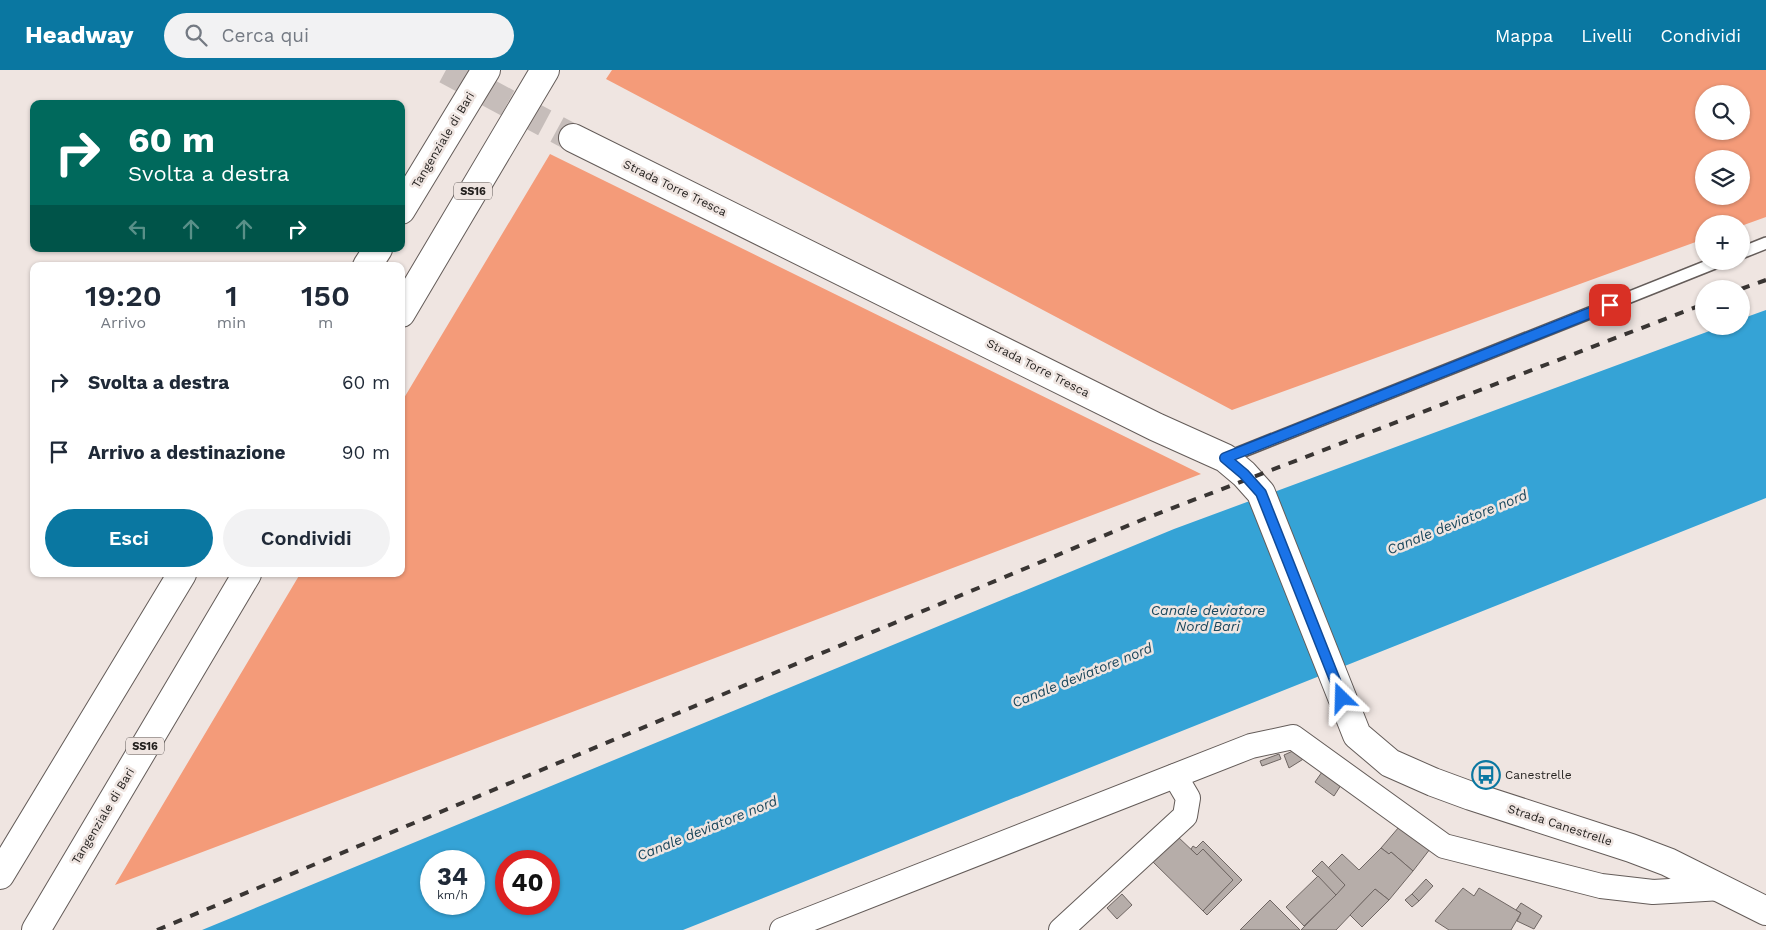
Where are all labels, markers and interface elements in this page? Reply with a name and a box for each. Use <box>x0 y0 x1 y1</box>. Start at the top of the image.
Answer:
search box <box>164 13 514 58</box>
text: Headway <box>25 21 134 49</box>
icon: search <box>182 21 210 49</box>
text: Cerca qui <box>222 24 309 47</box>
text: Mappa <box>1495 25 1553 46</box>
text: Livelli <box>1581 25 1632 46</box>
text: Condividi <box>1660 25 1741 46</box>
map controls <box>1695 85 1750 335</box>
button: search <box>1695 85 1750 140</box>
street label: Tangenziale di Bari <box>409 89 477 191</box>
text: 60 m <box>128 119 215 161</box>
icon: right <box>45 120 110 185</box>
button: layers <box>1695 150 1750 205</box>
street label: Strada Torre Tresca <box>621 157 729 219</box>
text: Svolta a destra <box>128 161 289 186</box>
road number: SS16 <box>454 182 492 200</box>
icon: left <box>124 215 152 243</box>
icon: ahead <box>177 215 205 243</box>
icon: ahead <box>230 215 258 243</box>
icon: right <box>283 215 311 243</box>
button: + <box>1695 215 1750 270</box>
text: 19:20 <box>85 278 162 313</box>
text: 1 <box>225 278 238 313</box>
text: 150 <box>301 278 350 313</box>
button: − <box>1695 280 1750 335</box>
pin <box>1589 284 1631 326</box>
icon: arrive <box>1596 291 1624 319</box>
text: Arrivo <box>100 313 146 332</box>
text: min <box>217 313 246 332</box>
text: m <box>318 313 333 332</box>
street label: Strada Torre Tresca <box>984 336 1092 400</box>
icon: right <box>45 368 73 396</box>
text: Svolta a destra <box>88 371 229 394</box>
text: 60 m <box>342 371 390 394</box>
icon: arrive <box>45 438 73 466</box>
text: Arrivo a destinazione <box>88 441 285 464</box>
text: 90 m <box>342 441 390 464</box>
water label: Canale deviatore nord <box>1385 486 1530 557</box>
button: Esci <box>45 509 213 567</box>
button: Condividi <box>223 509 390 567</box>
water label: Canale deviatore Nord Bari <box>1151 602 1265 634</box>
water label: Canale deviatore nord <box>1010 639 1155 710</box>
position arrow <box>1315 671 1367 723</box>
road number: SS16 <box>126 738 164 754</box>
bus stop icon: Canestrelle <box>1471 760 1501 790</box>
street label: Tangenziale di Bari <box>69 765 137 867</box>
place label: Canestrelle <box>1505 768 1572 782</box>
water label: Canale deviatore nord <box>635 792 780 863</box>
street label: Strada Canestrelle <box>1506 802 1614 849</box>
speed limit sign: 40 <box>495 850 560 915</box>
text: 34 <box>437 862 468 891</box>
text: km/h <box>437 888 468 902</box>

